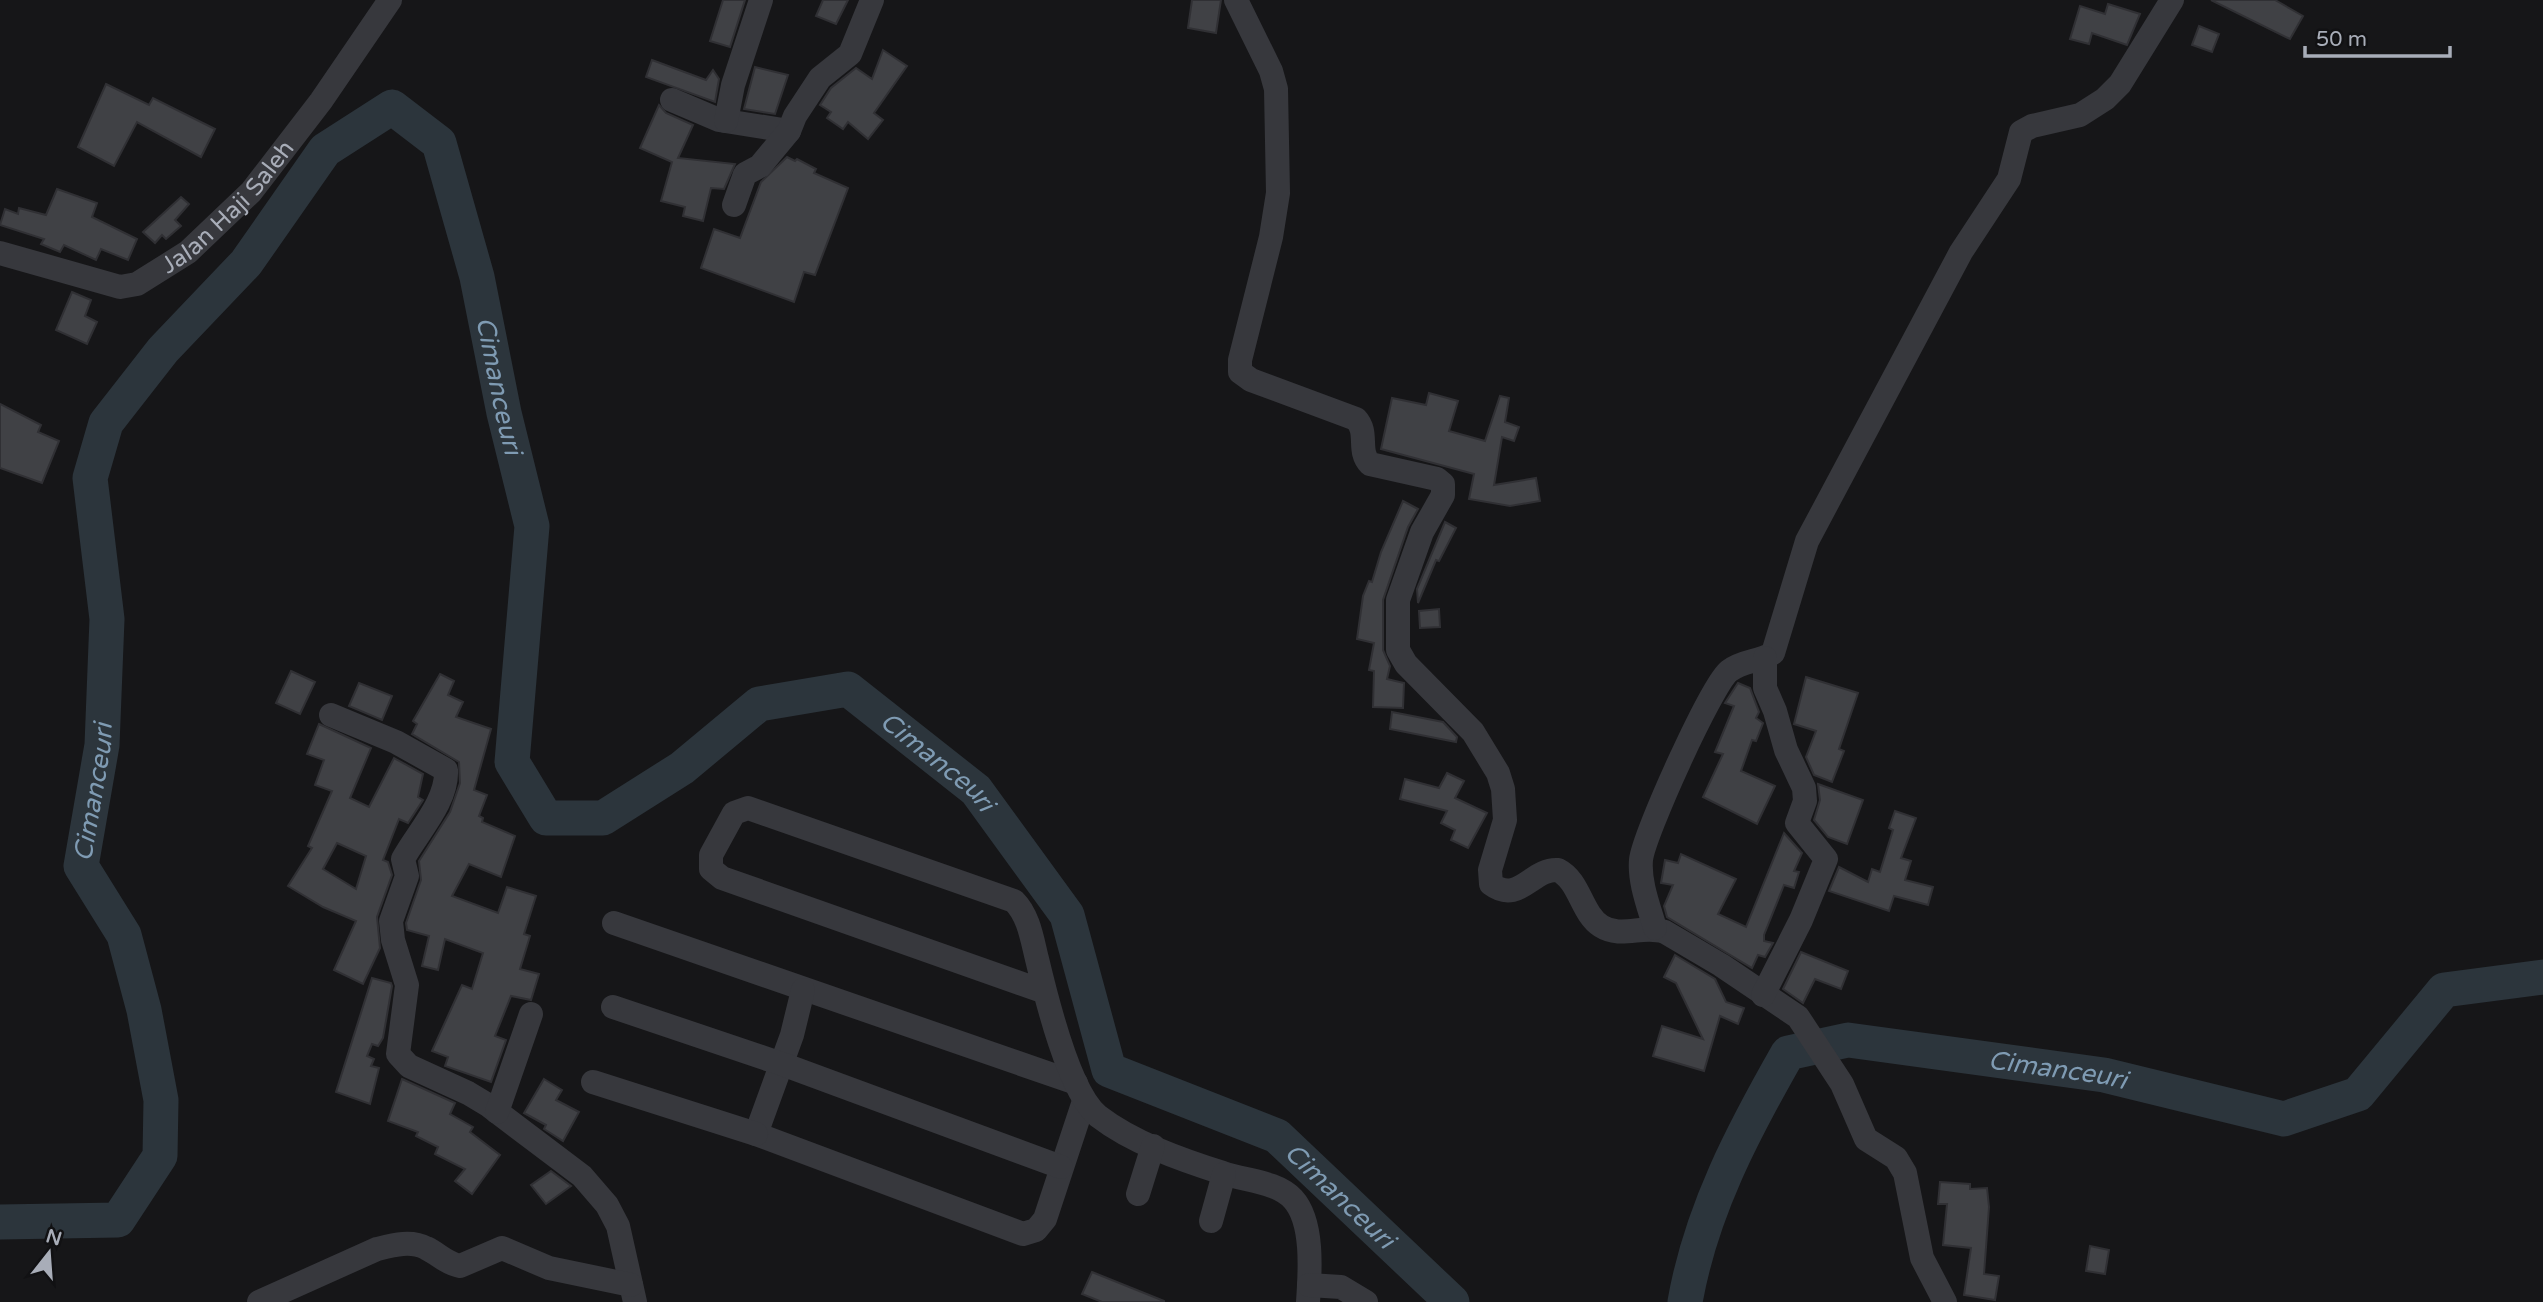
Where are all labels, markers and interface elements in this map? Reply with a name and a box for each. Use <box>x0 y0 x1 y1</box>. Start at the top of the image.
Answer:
scale bar <box>2305 14 2450 58</box>
text: 50 m <box>2316 27 2367 52</box>
street label: Jalan Haji Saleh <box>156 134 300 280</box>
water label: Cimanceuri <box>470 314 530 461</box>
water label: Cimanceuri <box>874 705 1004 820</box>
water label: Cimanceuri <box>67 719 118 864</box>
water label: Cimanceuri <box>1986 1044 2134 1096</box>
water label: Cimanceuri <box>1279 1136 1404 1257</box>
north arrow <box>14 1218 84 1288</box>
text: N <box>43 1225 64 1250</box>

